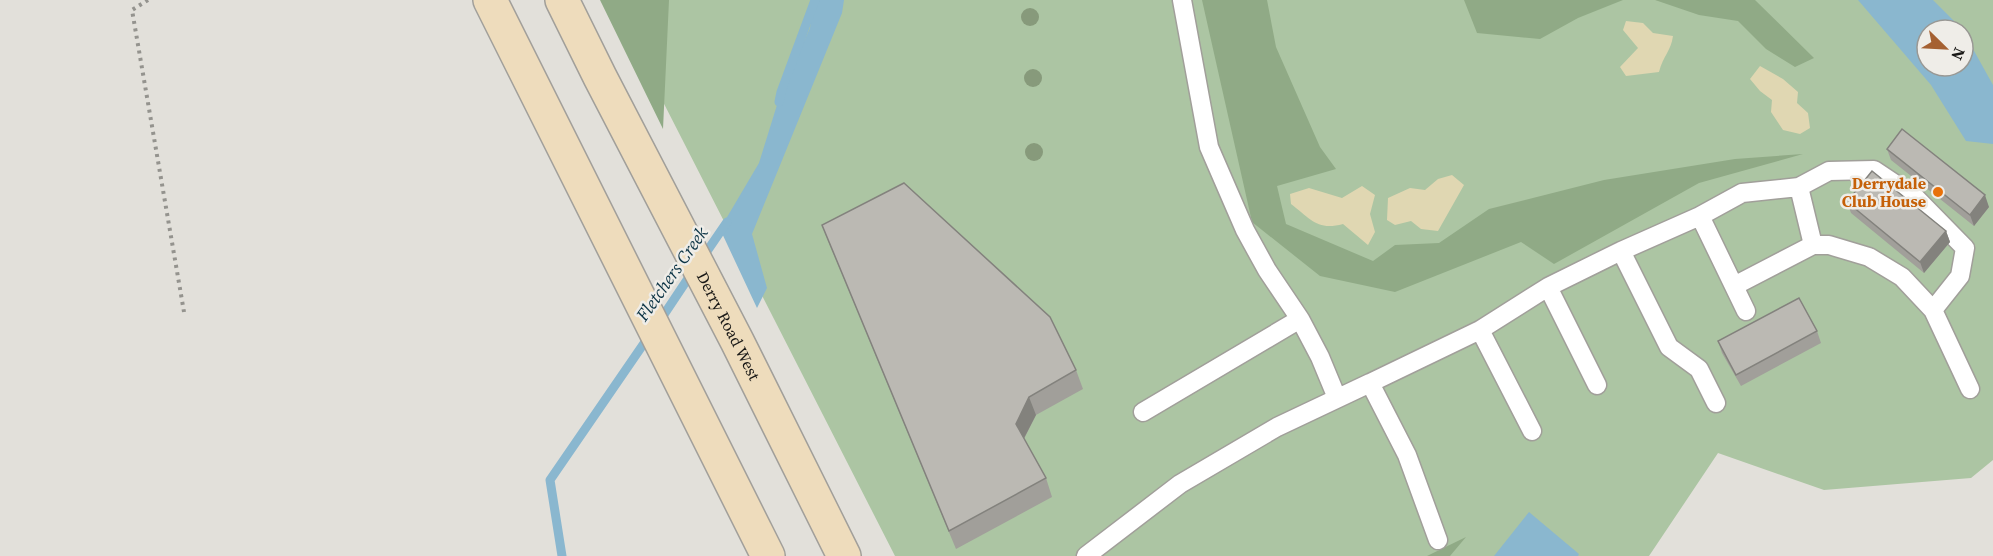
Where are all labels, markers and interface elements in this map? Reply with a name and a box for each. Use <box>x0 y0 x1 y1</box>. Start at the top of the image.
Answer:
north arrow <box>1915 18 1975 78</box>
text: N <box>1946 44 1971 64</box>
place label: Derrydale Club House <box>1842 172 1926 212</box>
marker: Derrydale Club House <box>1931 185 1945 199</box>
water label: Fletchers Creek <box>629 221 714 327</box>
street label: Derry Road West <box>692 268 766 385</box>

